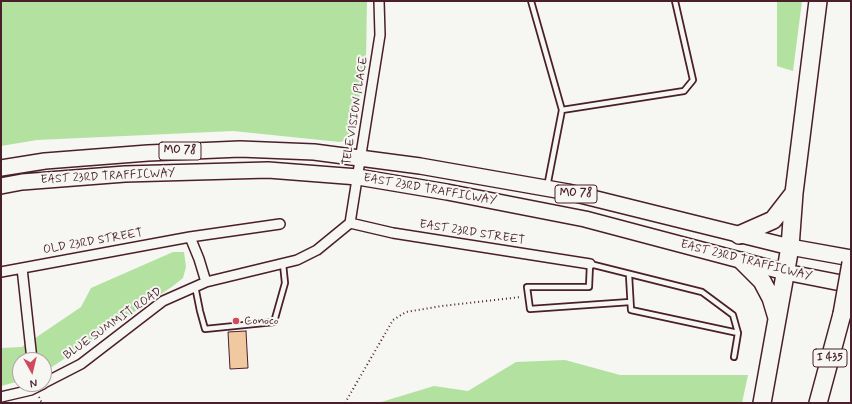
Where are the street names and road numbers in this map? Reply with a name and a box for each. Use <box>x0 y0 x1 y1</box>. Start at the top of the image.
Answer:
street label: TELEVISION PLACE <box>340 56 372 166</box>
road number: MO 78 <box>159 142 201 160</box>
street label: EAST 23RD TRAFFICWAY <box>40 166 176 188</box>
street label: EAST 23RD TRAFFICWAY <box>362 171 498 209</box>
road number: MO 78 <box>555 185 597 203</box>
street label: EAST 23RD STREET <box>418 218 526 248</box>
street label: OLD 23RD STREET <box>42 226 144 258</box>
street label: EAST 23RD TRAFFICWAY <box>679 238 813 284</box>
street label: BLUE SUMMIT ROAD <box>61 285 165 363</box>
road number: I 435 <box>813 349 847 367</box>

